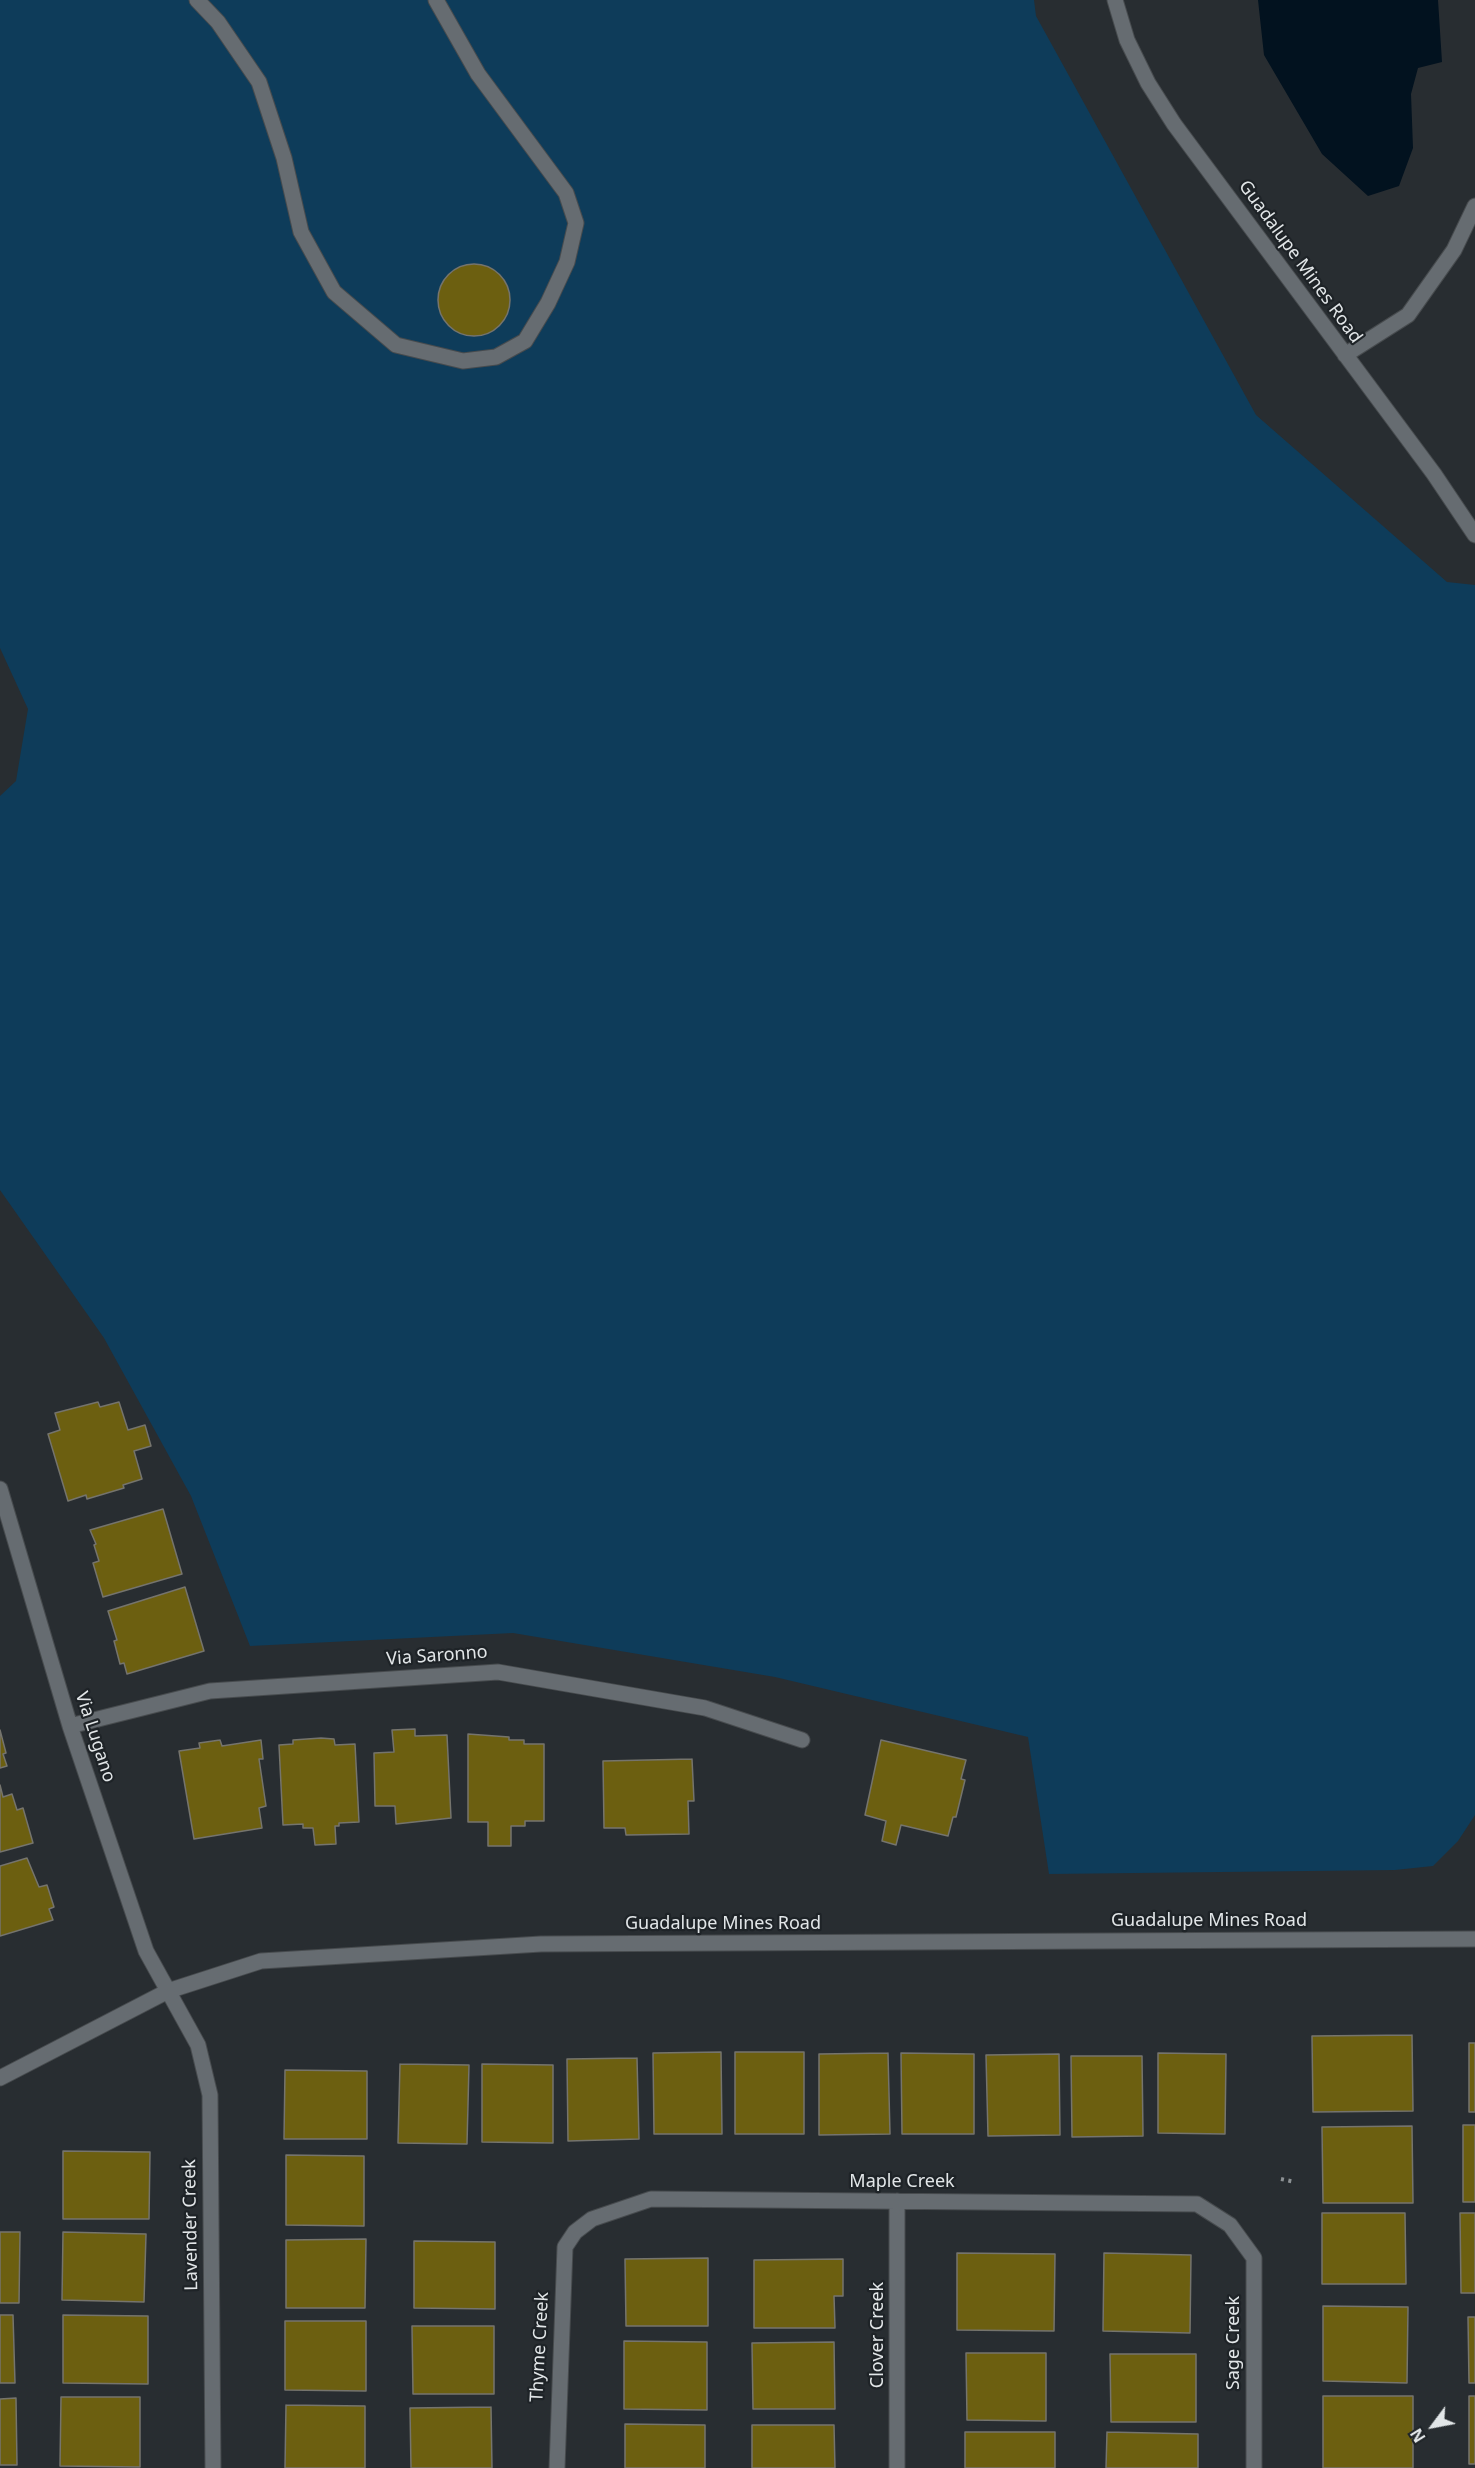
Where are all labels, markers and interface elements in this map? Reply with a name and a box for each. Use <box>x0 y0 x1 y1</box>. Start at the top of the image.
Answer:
street label: Guadalupe Mines Road <box>1234 176 1366 348</box>
street label: Via Saronno <box>386 1642 488 1670</box>
street label: Via Lugano <box>70 1689 120 1785</box>
street label: Guadalupe Mines Road <box>1111 1910 1307 1932</box>
street label: Guadalupe Mines Road <box>625 1913 821 1935</box>
street label: Lavender Creek <box>179 2159 203 2291</box>
street label: Maple Creek <box>849 2171 955 2193</box>
street label: Clover Creek <box>867 2282 889 2388</box>
street label: Thyme Creek <box>526 2291 554 2403</box>
street label: Sage Creek <box>1223 2296 1245 2390</box>
north arrow <box>1403 2396 1463 2456</box>
text: N <box>1405 2424 1431 2447</box>

